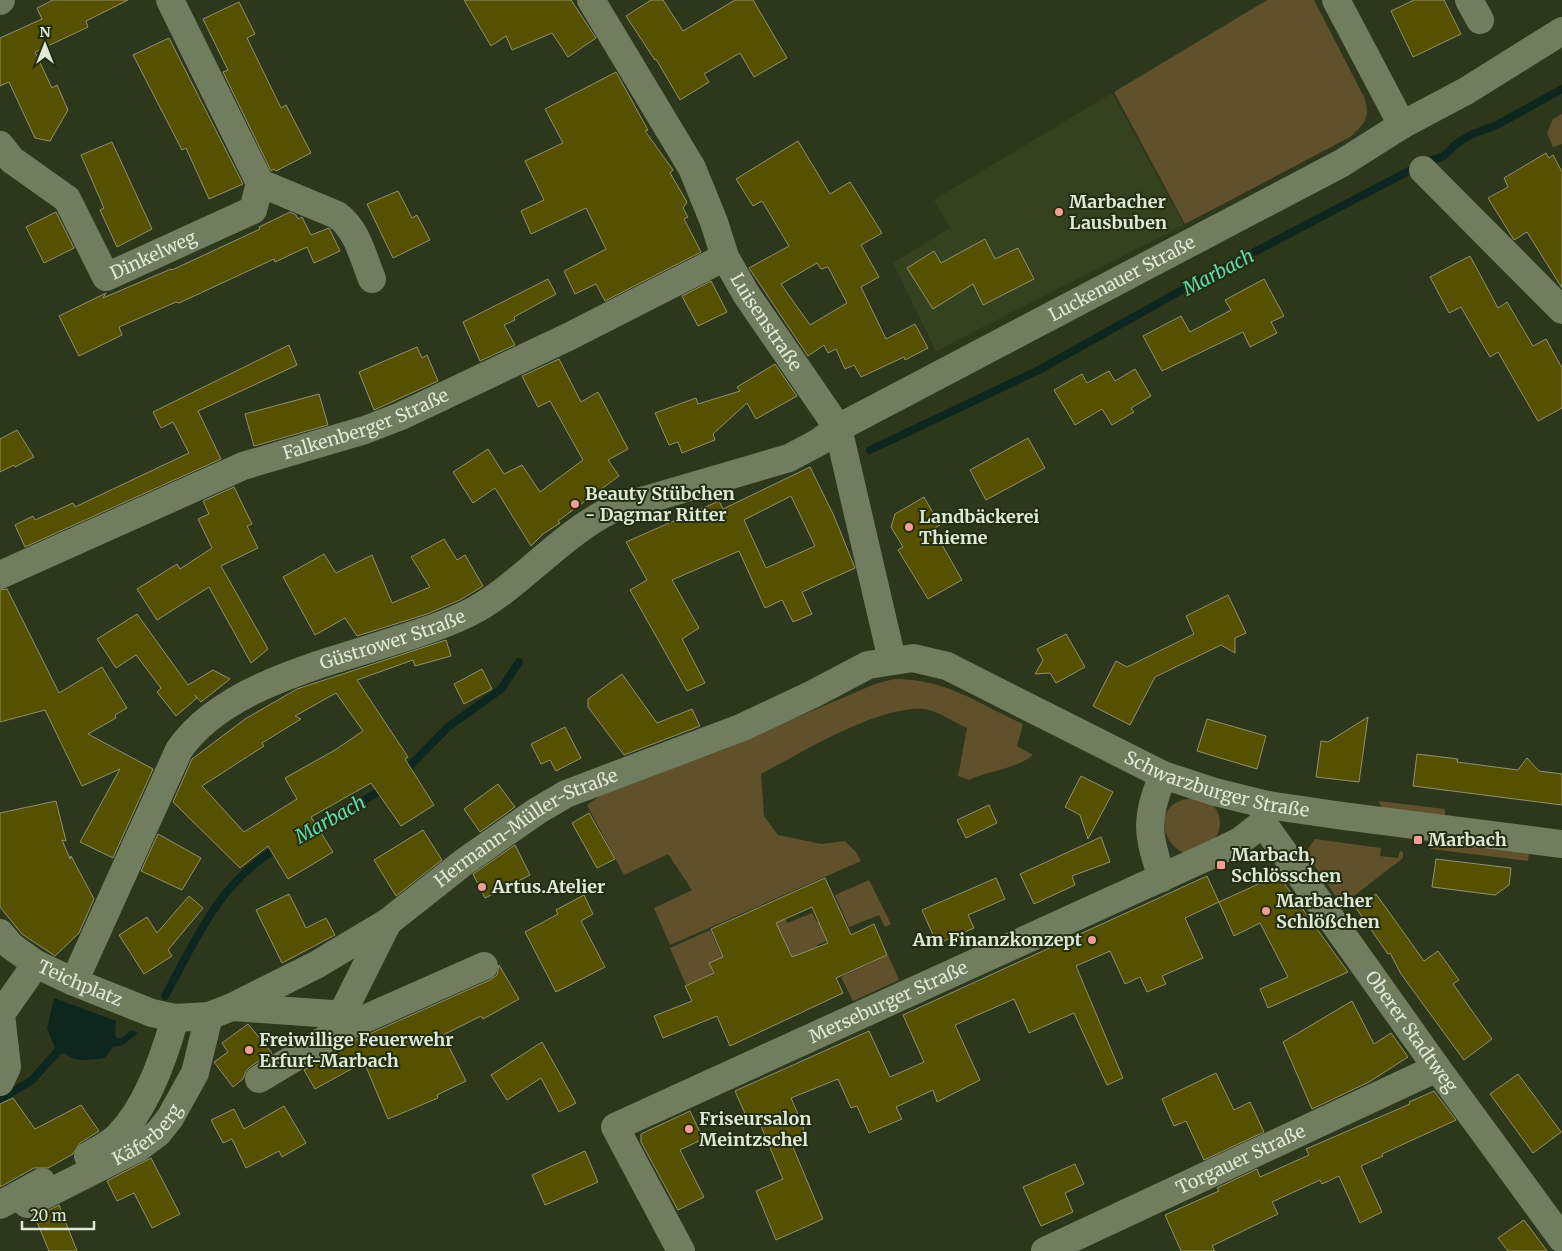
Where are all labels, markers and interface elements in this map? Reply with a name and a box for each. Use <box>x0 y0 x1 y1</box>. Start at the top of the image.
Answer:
north arrow <box>20 20 70 70</box>
text: N <box>39 23 51 41</box>
place label: Marbacher Lausbuben <box>1069 190 1167 234</box>
marker: Marbacher Lausbuben <box>1053 206 1065 218</box>
street label: Dinkelweg <box>106 225 200 285</box>
street label: Luckenauer Straße <box>1045 230 1199 326</box>
water label: Marbach <box>1177 243 1258 301</box>
street label: Luisenstraße <box>726 269 807 375</box>
street label: Falkenberger Straße <box>280 383 452 465</box>
place label: Beauty Stübchen - Dagmar Ritter <box>585 482 735 526</box>
marker: Beauty Stübchen - Dagmar Ritter <box>569 498 581 510</box>
place label: Landbäckerei Thieme <box>919 505 1040 549</box>
marker: Landbäckerei Thieme <box>903 521 915 533</box>
street label: Güstrower Straße <box>317 604 469 674</box>
street label: Schwarzburger Straße <box>1121 745 1311 822</box>
street label: Hermann-Müller-Straße <box>429 763 621 892</box>
water label: Marbach <box>289 790 370 849</box>
place label: Marbach <box>1428 828 1507 851</box>
marker: Marbach <box>1412 834 1424 846</box>
place label: Marbach, Schlösschen <box>1231 843 1341 887</box>
marker: Marbach, Schlösschen <box>1215 859 1227 871</box>
place label: Artus.Atelier <box>491 875 605 898</box>
marker: Artus.Atelier <box>476 881 488 893</box>
place label: Marbacher Schlößchen <box>1276 889 1380 933</box>
marker: Marbacher Schlößchen <box>1260 905 1272 917</box>
place label: Am Finanzkonzept <box>912 928 1083 951</box>
marker: Am Finanzkonzept <box>1086 934 1098 946</box>
street label: Teichplatz <box>34 954 126 1011</box>
street label: Merseburger Straße <box>805 956 971 1048</box>
street label: Oberer Stadtweg <box>1361 966 1463 1097</box>
place label: Freiwillige Feuerwehr Erfurt-Marbach <box>259 1028 454 1072</box>
marker: Freiwillige Feuerwehr Erfurt-Marbach <box>243 1044 255 1056</box>
street label: Käferberg <box>108 1100 187 1170</box>
place label: Friseursalon Meintzschel <box>699 1107 811 1151</box>
street label: Torgauer Straße <box>1172 1119 1309 1199</box>
marker: Friseursalon Meintzschel <box>683 1123 695 1135</box>
scale bar <box>22 1198 95 1230</box>
text: 20 m <box>30 1206 67 1225</box>

